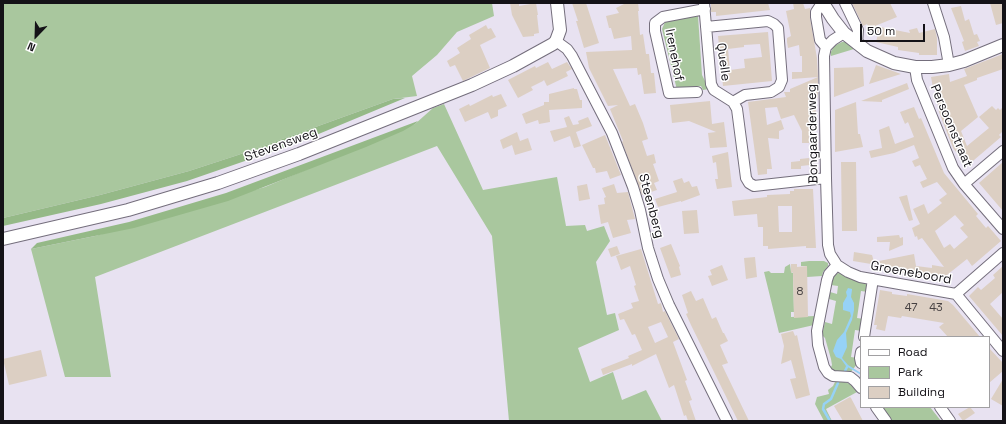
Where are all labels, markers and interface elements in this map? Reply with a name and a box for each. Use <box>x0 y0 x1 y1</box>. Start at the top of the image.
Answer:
north arrow <box>16 16 56 56</box>
scale bar <box>862 16 927 42</box>
text: 50 m <box>867 23 895 39</box>
street label: Irenehof <box>661 28 687 82</box>
text: N <box>25 39 37 55</box>
street label: Quelle <box>713 42 733 82</box>
street label: Persoonstraat <box>926 82 976 170</box>
street label: Bongaarderweg <box>804 84 822 184</box>
street label: Stevensweg <box>242 125 320 165</box>
street label: Steenberg <box>635 172 667 240</box>
street label: Groeneboord <box>869 258 953 288</box>
house number: 8 <box>797 285 803 299</box>
house number: 47 <box>905 301 917 315</box>
house number: 43 <box>929 301 943 315</box>
legend <box>860 336 990 408</box>
text: Road <box>898 344 927 360</box>
text: Park <box>898 364 923 380</box>
text: Building <box>898 384 945 400</box>

